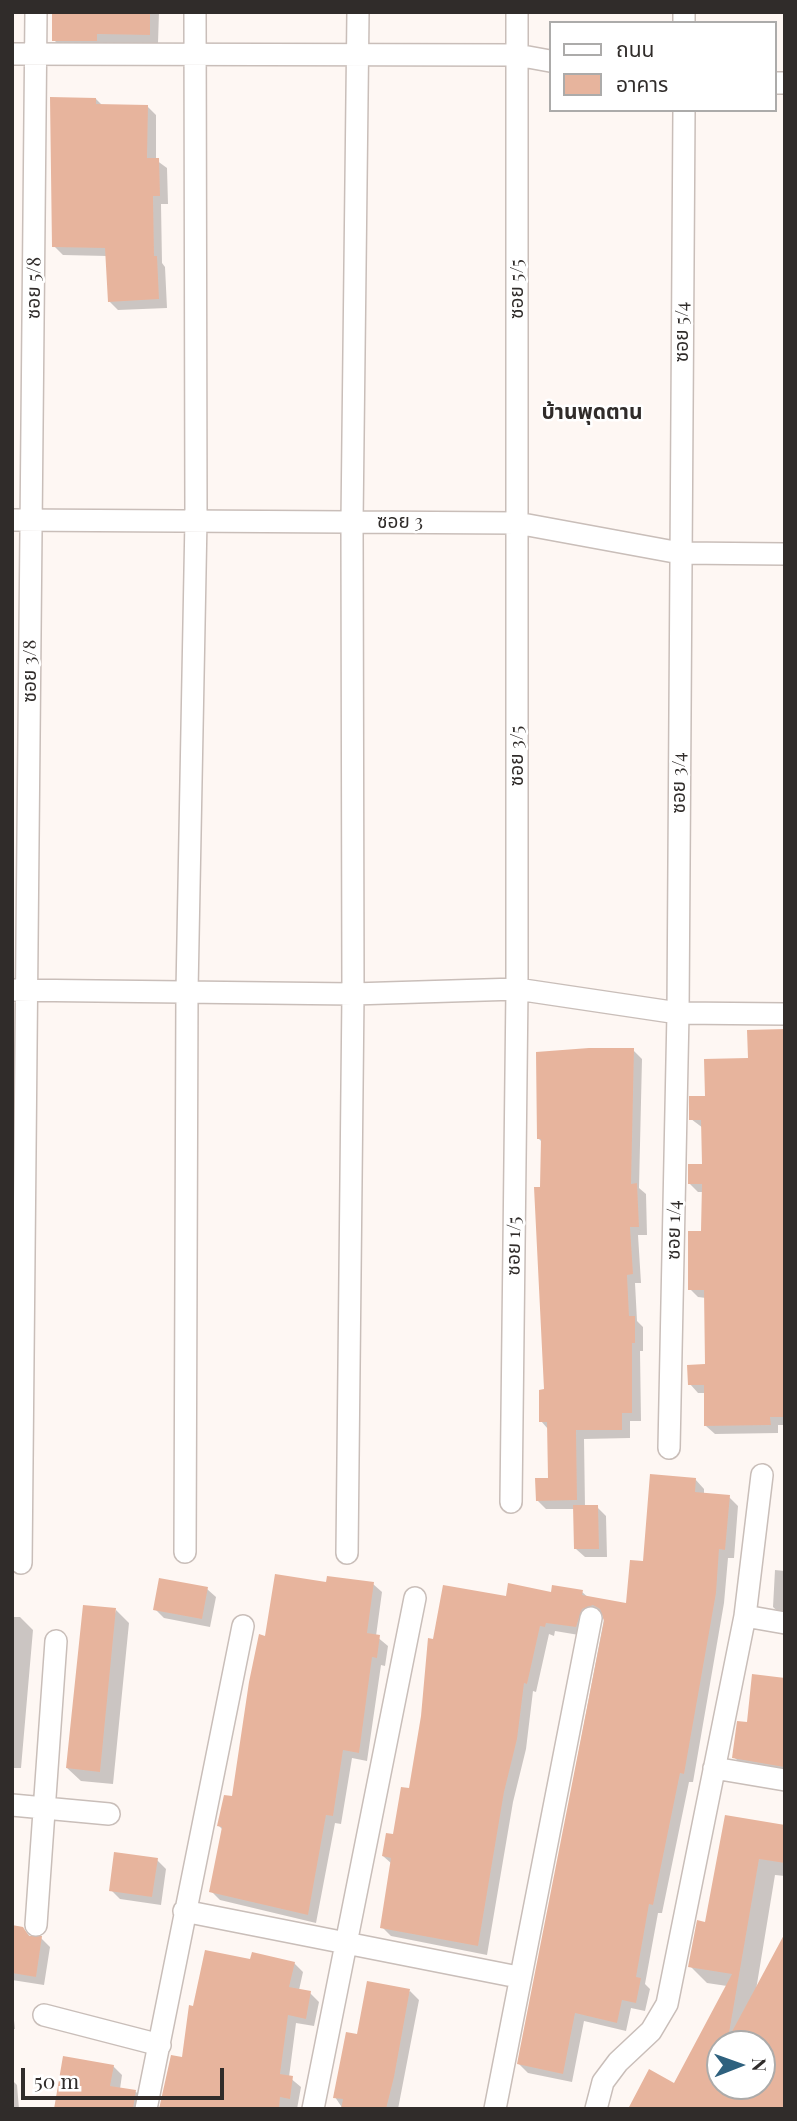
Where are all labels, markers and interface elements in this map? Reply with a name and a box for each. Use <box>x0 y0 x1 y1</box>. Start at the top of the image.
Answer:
legend <box>548 21 776 112</box>
text: ถนน <box>616 34 654 62</box>
text: อาคาร <box>616 69 668 97</box>
street label: ซอย 5/8 <box>22 257 46 319</box>
street label: ซอย 5/5 <box>506 259 528 319</box>
street label: ซอย 5/4 <box>671 302 693 362</box>
district label: บ้านพุดตาน <box>541 399 643 425</box>
street label: ซอย 3 <box>377 511 423 533</box>
street label: ซอย 3/8 <box>19 639 41 703</box>
street label: ซอย 3/5 <box>506 726 528 786</box>
street label: ซอย 3/4 <box>668 752 690 814</box>
street label: ซอย 1/4 <box>662 1200 686 1260</box>
street label: ซอย 1/5 <box>502 1216 526 1276</box>
north arrow <box>706 2030 776 2100</box>
scale bar <box>24 2054 228 2098</box>
text: N <box>747 2058 773 2072</box>
text: 50 m <box>34 2066 79 2094</box>

